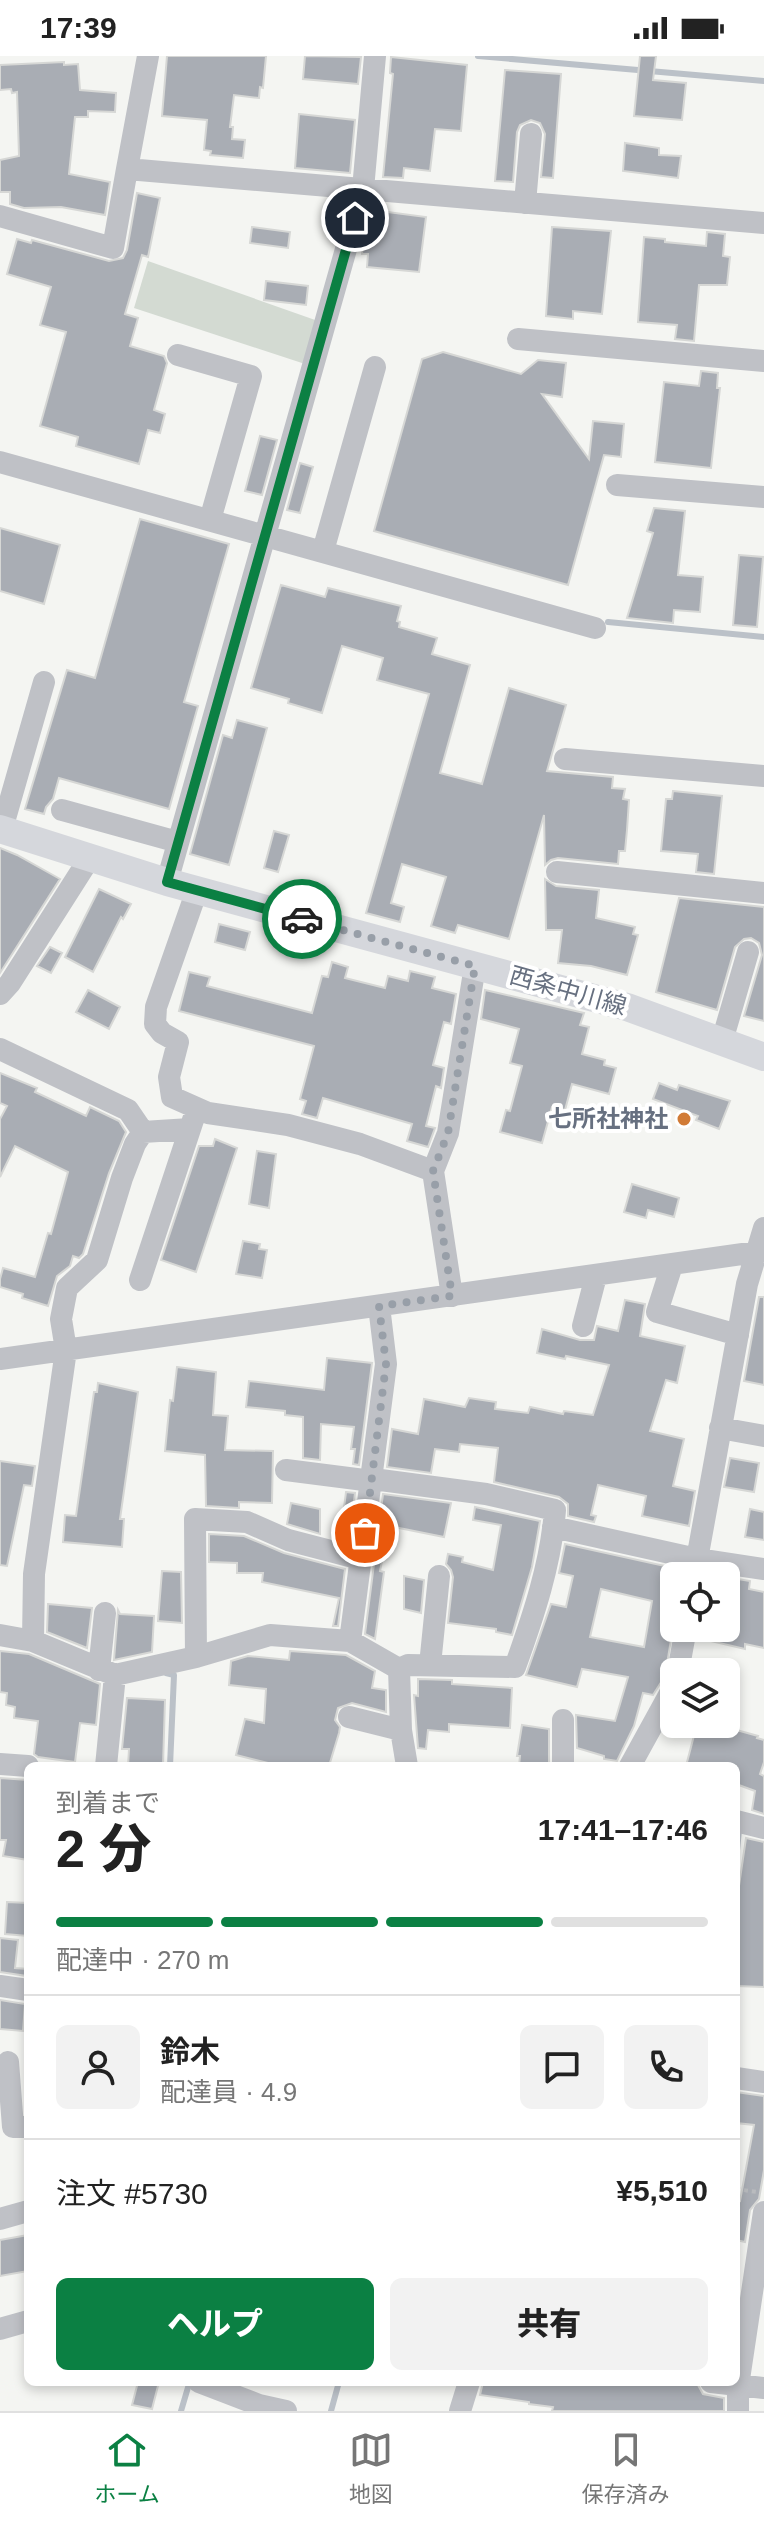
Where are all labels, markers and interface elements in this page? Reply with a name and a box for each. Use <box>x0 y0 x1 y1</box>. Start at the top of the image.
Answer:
text: 17:39 <box>40 11 117 44</box>
pin <box>321 184 389 252</box>
icon: home <box>333 196 377 240</box>
courier <box>262 879 342 959</box>
icon: car <box>280 897 324 941</box>
street label: 西条中川線 <box>507 961 630 1020</box>
place label: 七所社神社 <box>548 1105 668 1132</box>
marker: 七所社神社 <box>675 1110 693 1128</box>
pin <box>331 1499 399 1567</box>
icon: bag <box>343 1511 387 1555</box>
map controls <box>660 1562 740 1738</box>
button: locate <box>660 1562 740 1642</box>
button: layers <box>660 1658 740 1738</box>
text: 到着まで <box>56 1788 160 1818</box>
text: 17:41–17:46 <box>538 1813 708 1846</box>
text: 2 分 <box>56 1820 151 1878</box>
text: 配達中 · 270 m <box>56 1945 229 1975</box>
button: person <box>56 2025 140 2109</box>
button: chat <box>520 2025 604 2109</box>
button: phone <box>624 2025 708 2109</box>
text: 鈴木 <box>160 2035 220 2068</box>
text: 配達員 · 4.9 <box>160 2077 297 2107</box>
text: ¥5,510 <box>616 2174 708 2207</box>
text: 注文 #5730 <box>56 2177 208 2210</box>
button: ヘルプ <box>56 2278 374 2370</box>
button: 共有 <box>390 2278 708 2370</box>
tab: ホーム <box>94 2428 160 2508</box>
tab: 地図 <box>349 2428 393 2508</box>
tab: 保存済み <box>582 2428 670 2508</box>

